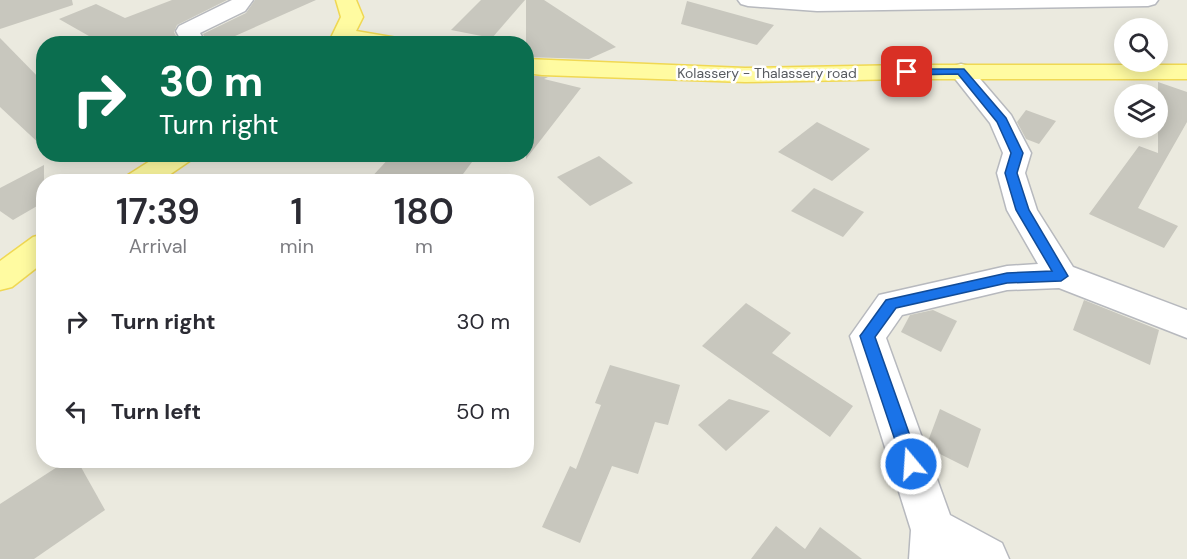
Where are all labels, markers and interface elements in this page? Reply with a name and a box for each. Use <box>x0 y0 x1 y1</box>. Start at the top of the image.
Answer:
map controls <box>1114 18 1168 138</box>
button: search <box>1114 18 1168 72</box>
pin <box>881 46 932 97</box>
text: 30 m <box>159 54 263 109</box>
icon: arrive <box>890 55 923 88</box>
icon: right <box>60 60 138 138</box>
street label: Kolassery - Thalassery road <box>677 64 857 82</box>
button: layers <box>1114 84 1168 138</box>
text: Turn right <box>159 107 279 142</box>
text: 17:39 <box>116 188 200 235</box>
text: 1 <box>291 188 303 235</box>
text: 180 <box>394 188 454 235</box>
text: Arrival <box>129 233 187 259</box>
text: min <box>280 233 314 259</box>
text: m <box>415 233 433 259</box>
icon: right <box>60 305 93 338</box>
text: Turn right <box>111 307 216 336</box>
text: 30 m <box>456 307 510 336</box>
icon: left <box>60 395 93 428</box>
text: Turn left <box>111 397 201 426</box>
text: 50 m <box>456 397 510 426</box>
position arrow <box>879 432 943 496</box>

